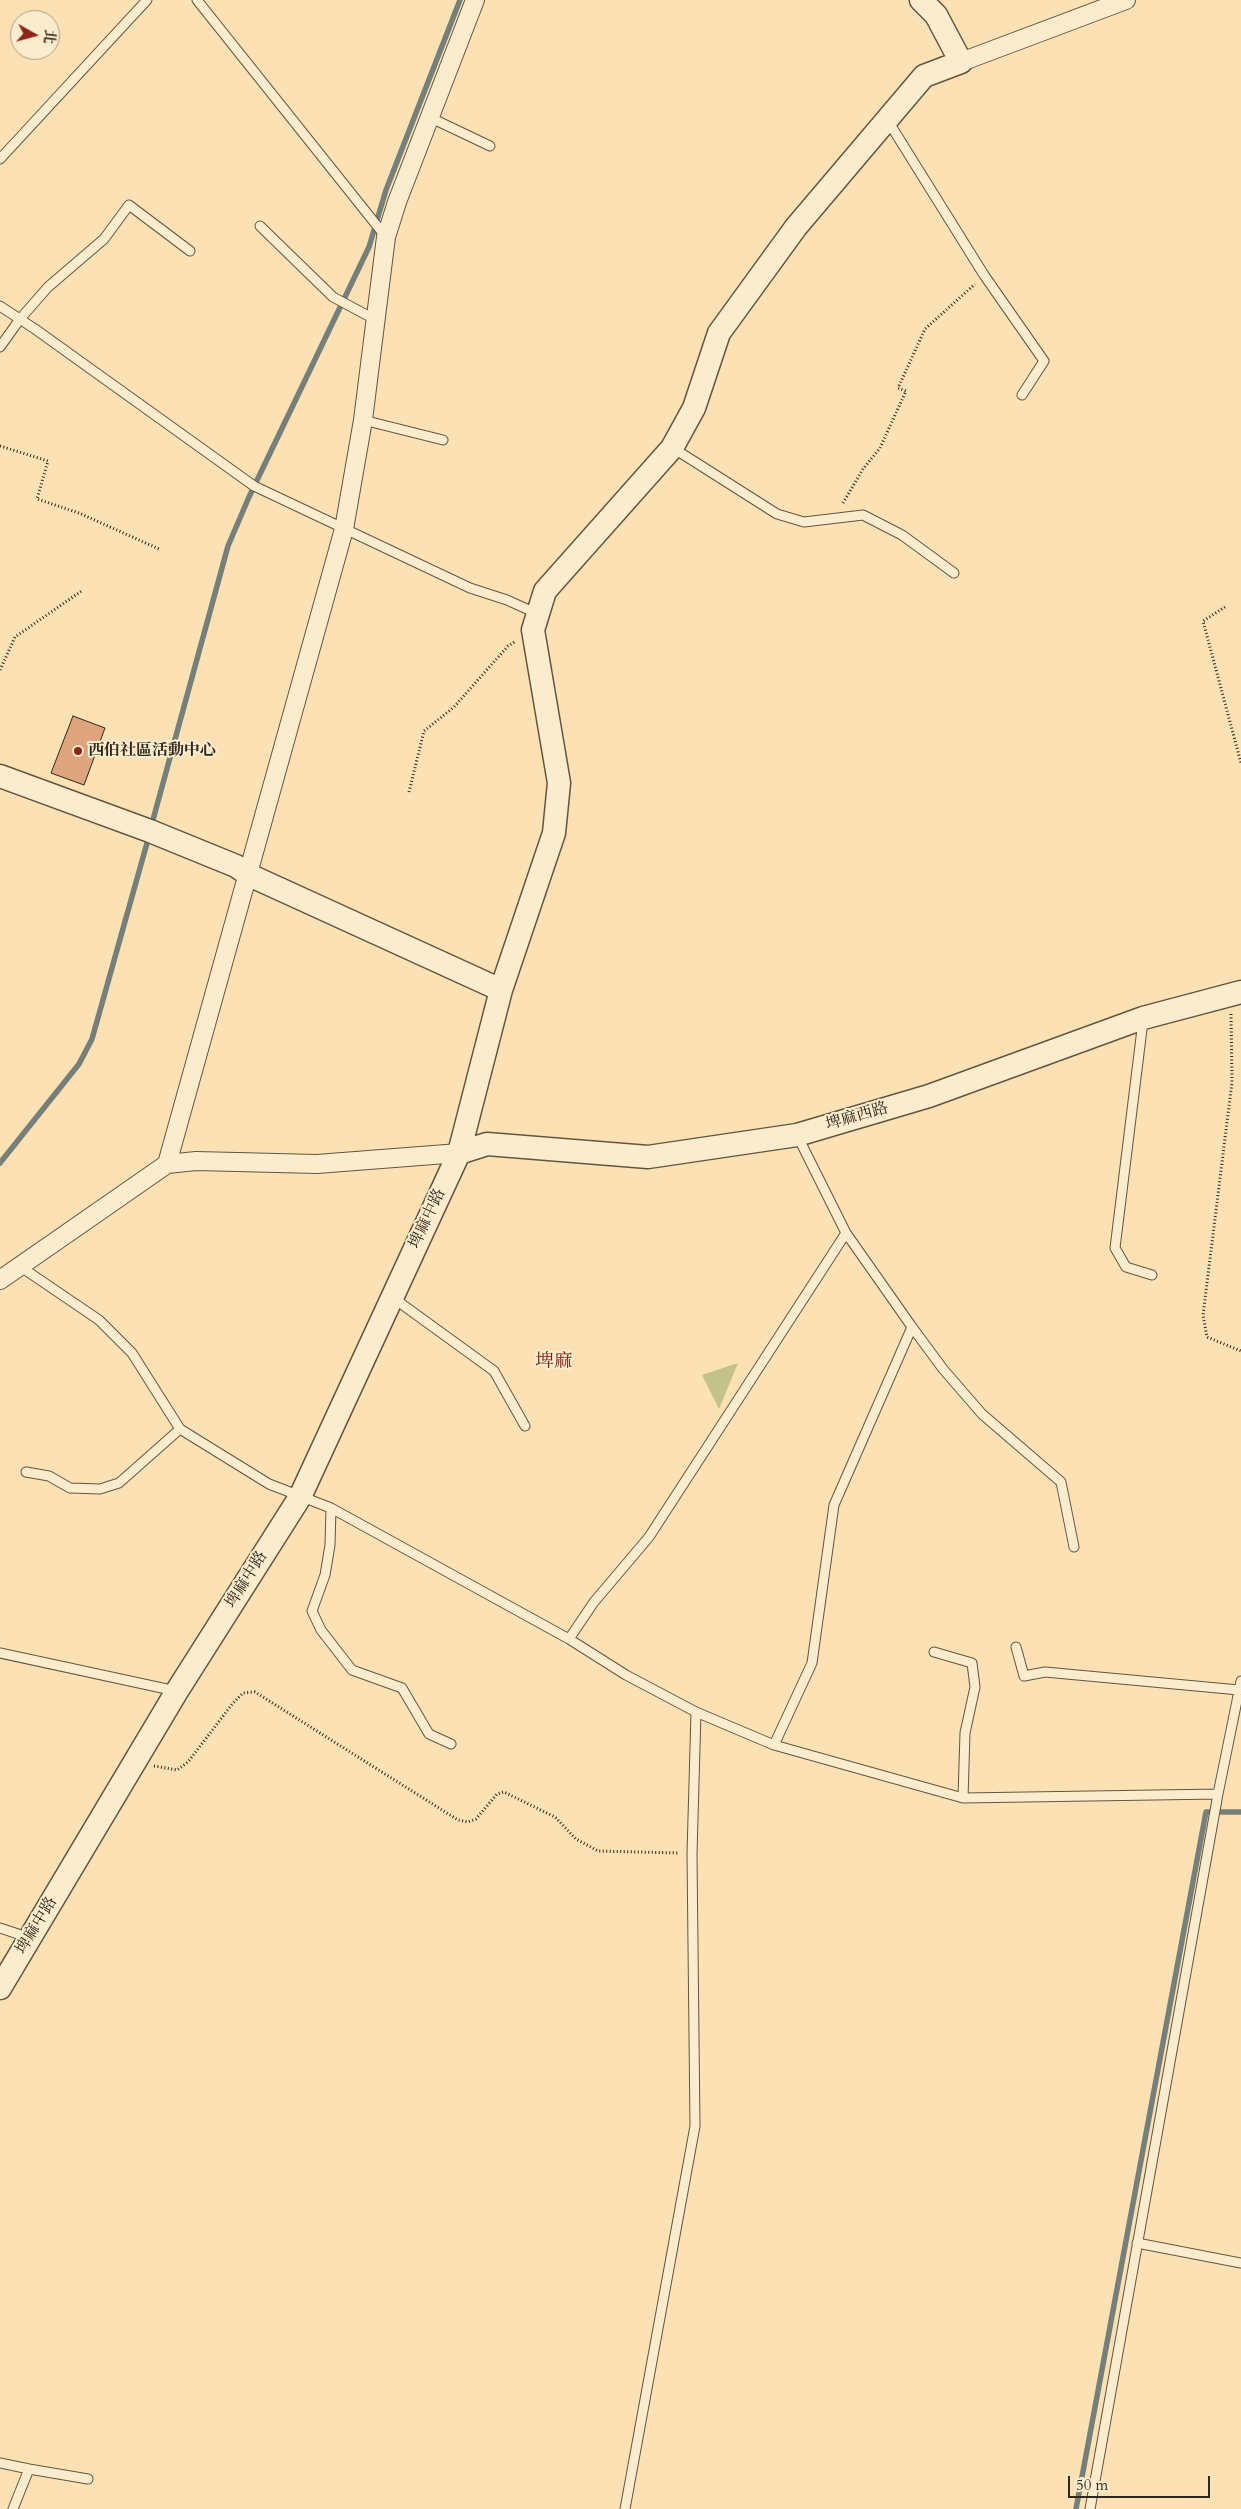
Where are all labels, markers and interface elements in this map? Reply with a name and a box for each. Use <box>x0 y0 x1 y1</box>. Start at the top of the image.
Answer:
north arrow <box>10 10 60 60</box>
text: 北 <box>39 29 60 45</box>
place label: 西伯社區活動中心 <box>88 741 216 761</box>
marker: 西伯社區活動中心 <box>72 745 84 757</box>
street label: 埤麻西路 <box>824 1099 890 1135</box>
street label: 埤麻中路 <box>406 1186 450 1252</box>
district label: 埤麻 <box>535 1352 573 1374</box>
street label: 埤麻中路 <box>222 1548 272 1612</box>
street label: 埤麻中路 <box>12 1894 62 1958</box>
scale bar <box>1071 2466 1214 2498</box>
text: 50 m <box>1076 2475 1108 2495</box>

